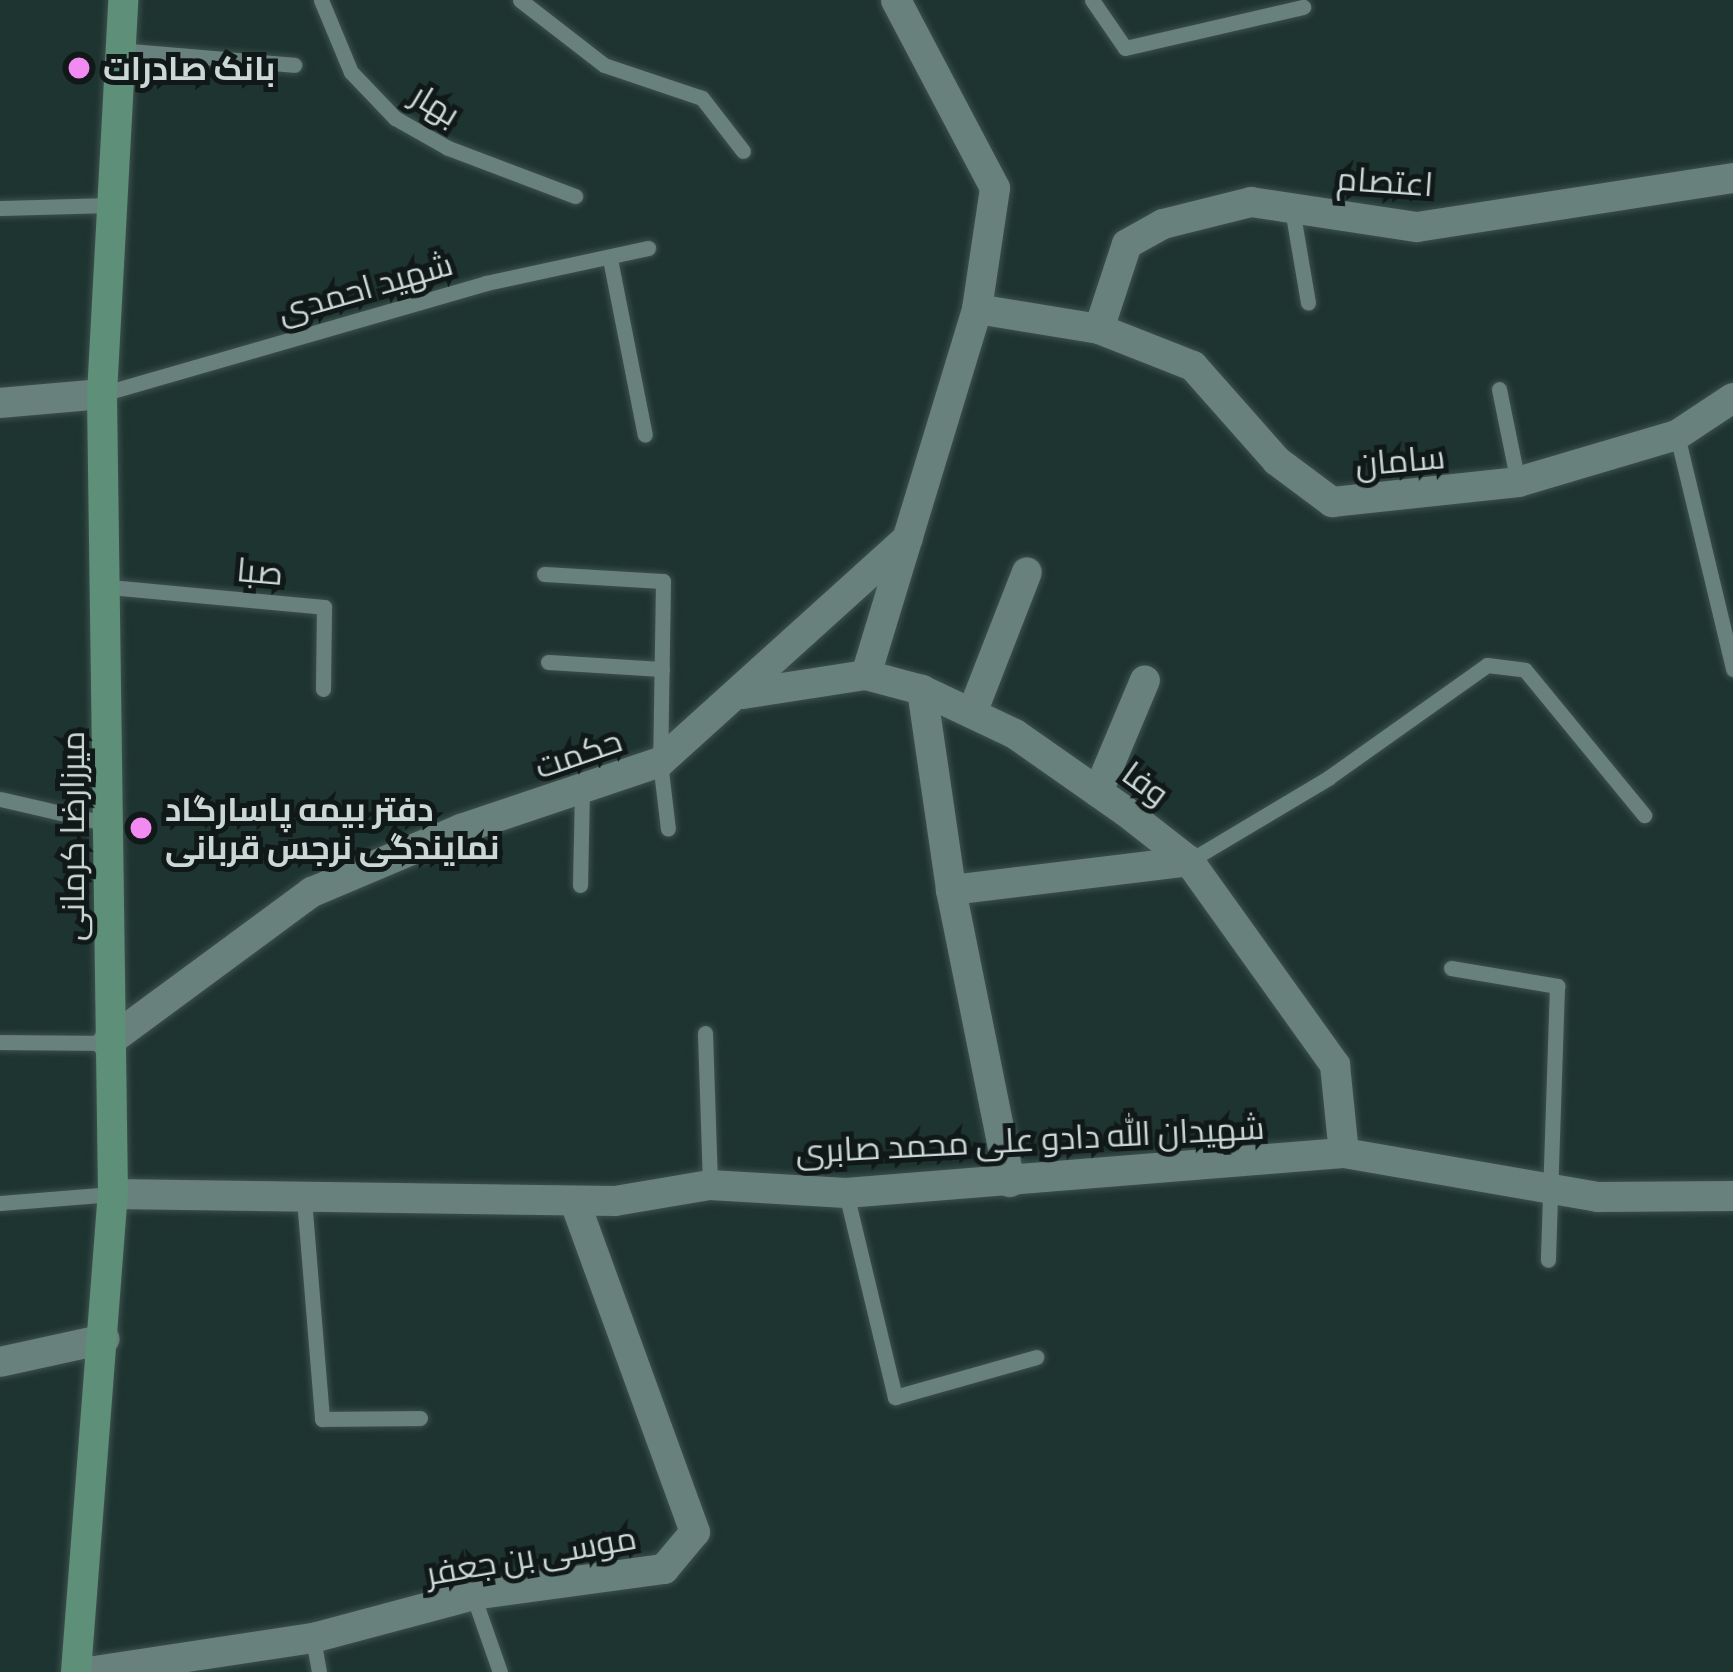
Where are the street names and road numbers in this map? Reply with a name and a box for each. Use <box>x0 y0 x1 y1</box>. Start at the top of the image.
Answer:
street label: بهار <box>405 74 467 134</box>
street label: اعتصام <box>1335 158 1435 204</box>
street label: شهید احمدی <box>273 243 457 331</box>
street label: سامان <box>1353 436 1447 484</box>
street label: صبا <box>235 549 285 593</box>
street label: حکمت <box>529 720 627 786</box>
street label: میرزارضا کرمانی <box>52 731 92 941</box>
street label: وفا <box>1115 753 1177 813</box>
street label: شهیدان الله دادو علی محمد صابری <box>794 1107 1266 1171</box>
street label: موسی بن جعفر <box>423 1517 639 1593</box>

